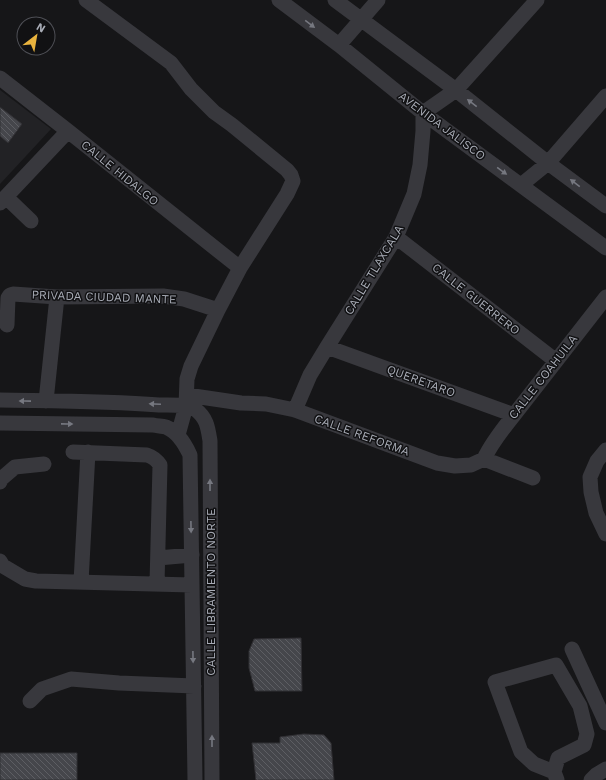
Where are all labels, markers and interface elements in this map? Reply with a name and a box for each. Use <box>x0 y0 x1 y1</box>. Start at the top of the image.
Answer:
north arrow <box>16 16 56 56</box>
one-way arrow <box>305 19 316 28</box>
text: N <box>34 20 48 36</box>
street label: AVENIDA JALISCO <box>396 89 488 163</box>
one-way arrow <box>466 99 477 107</box>
street label: CALLE HIDALGO <box>78 138 162 208</box>
one-way arrow <box>497 167 507 175</box>
one-way arrow <box>569 178 580 187</box>
street label: CALLE TLAXCALA <box>342 223 406 317</box>
street label: CALLE GUERRERO <box>429 260 523 338</box>
street label: PRIVADA CIUDAD MANTE <box>31 287 177 307</box>
street label: CALLE COAHUILA <box>506 332 580 422</box>
street label: QUERETARO <box>385 362 457 400</box>
one-way arrow <box>19 397 31 404</box>
one-way arrow <box>149 401 161 408</box>
street label: CALLE REFORMA <box>313 411 412 459</box>
one-way arrow <box>61 420 73 427</box>
one-way arrow <box>207 478 213 491</box>
street label: CALLE LIBRAMIENTO NORTE <box>204 508 218 676</box>
one-way arrow <box>188 521 195 533</box>
one-way arrow <box>190 651 196 664</box>
one-way arrow <box>209 734 215 747</box>

